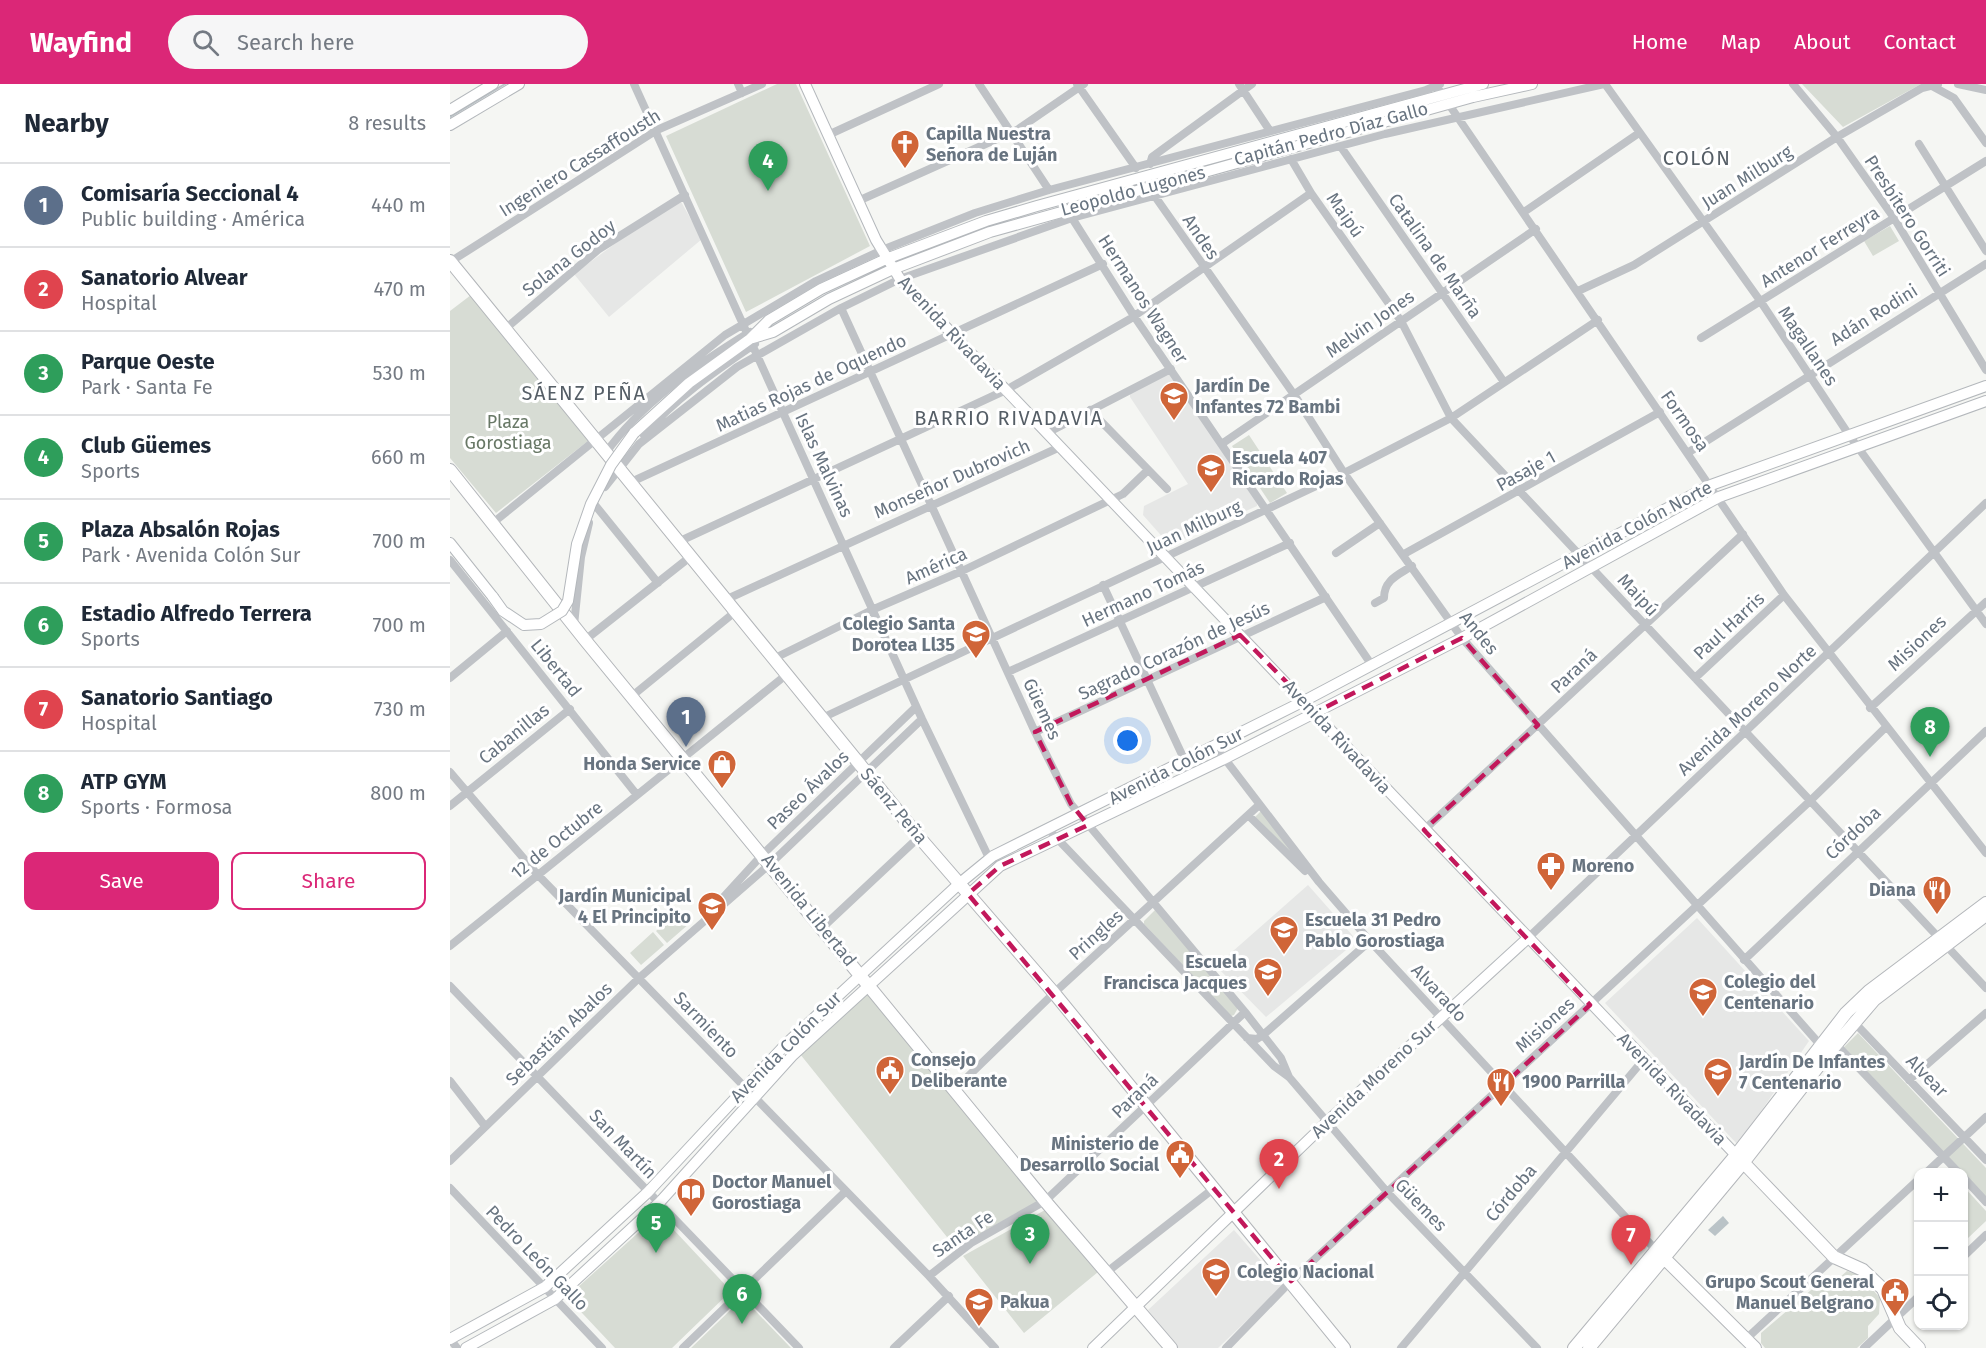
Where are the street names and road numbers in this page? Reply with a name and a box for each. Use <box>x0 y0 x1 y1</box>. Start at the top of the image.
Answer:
street label: Capitán Pedro Díaz Gallo <box>1231 97 1431 171</box>
street label: Ingeniero Cassaffousth <box>495 104 665 222</box>
street label: Juan Milburg <box>1698 140 1797 214</box>
street label: Presbítero Gorriti <box>1859 151 1955 281</box>
street label: Leopoldo Lugones <box>1058 161 1208 221</box>
street label: Maipú <box>1322 188 1368 242</box>
street label: Catalina de Marña <box>1384 189 1486 323</box>
street label: Antenor Ferreyra <box>1757 202 1883 292</box>
street label: Andes <box>1178 210 1224 264</box>
street label: Solana Godoy <box>518 215 620 301</box>
street label: Hermanos Wagner <box>1093 231 1193 368</box>
street label: Avenida Rivadavia <box>893 271 1011 395</box>
street label: Adán Rodini <box>1826 279 1922 351</box>
street label: Melvin Jones <box>1322 285 1418 363</box>
street label: Magallanes <box>1773 302 1843 390</box>
street label: Matias Rojas de Oquendo <box>712 329 910 437</box>
street label: Formosa <box>1656 386 1714 456</box>
street label: Islas Malvinas <box>790 409 858 521</box>
street label: Monseñor Dubrovich <box>870 435 1034 523</box>
street label: Pasaje 1 <box>1493 446 1559 496</box>
street label: Avenida Colón Norte <box>1558 476 1716 574</box>
street label: Juan Milburg <box>1143 495 1246 559</box>
street label: América <box>901 543 971 589</box>
street label: Hermano Tomás <box>1078 556 1208 632</box>
street label: Maipú <box>1613 569 1663 621</box>
street label: Paul Harris <box>1689 588 1769 664</box>
street label: Sagrado Corazón de Jesús <box>1075 597 1273 705</box>
street label: Andes <box>1455 607 1503 659</box>
street label: Misiones <box>1883 610 1951 676</box>
street label: Libertad <box>526 634 586 702</box>
street label: Avenida Moreno Norte <box>1673 640 1821 780</box>
street label: Paraná <box>1546 644 1602 698</box>
street label: Güemes <box>1018 675 1066 743</box>
street label: Avenida Rivadavia <box>1278 675 1396 799</box>
street label: Cabanillas <box>474 699 554 769</box>
street label: Avenida Colón Sur <box>1105 723 1247 809</box>
street label: Paseo Ávalos <box>762 745 853 834</box>
street label: Sáenz Peña <box>856 763 932 849</box>
street label: 12 de Octubre <box>507 796 607 884</box>
street label: Córdoba <box>1821 802 1885 864</box>
street label: Avenida Libertad <box>757 849 861 971</box>
street label: Pringles <box>1064 905 1128 965</box>
street label: Alvarado <box>1407 959 1471 1027</box>
street label: Sebastián Abalos <box>501 978 617 1090</box>
street label: Sarmiento <box>669 987 743 1063</box>
street label: Avenida Colón Sur <box>726 987 846 1107</box>
street label: Misiones <box>1511 993 1579 1057</box>
street label: Avenida Moreno Sur <box>1307 1015 1441 1143</box>
street label: Avenida Rivadavia <box>1613 1028 1731 1150</box>
street label: Alvear <box>1902 1050 1953 1102</box>
street label: Paraná <box>1107 1069 1163 1123</box>
street label: San Martín <box>585 1105 661 1183</box>
street label: Córdoba <box>1481 1160 1541 1226</box>
street label: Güemes <box>1390 1174 1452 1236</box>
street label: Pedro León Gallo <box>481 1201 593 1315</box>
street label: Santa Fe <box>928 1206 998 1262</box>

